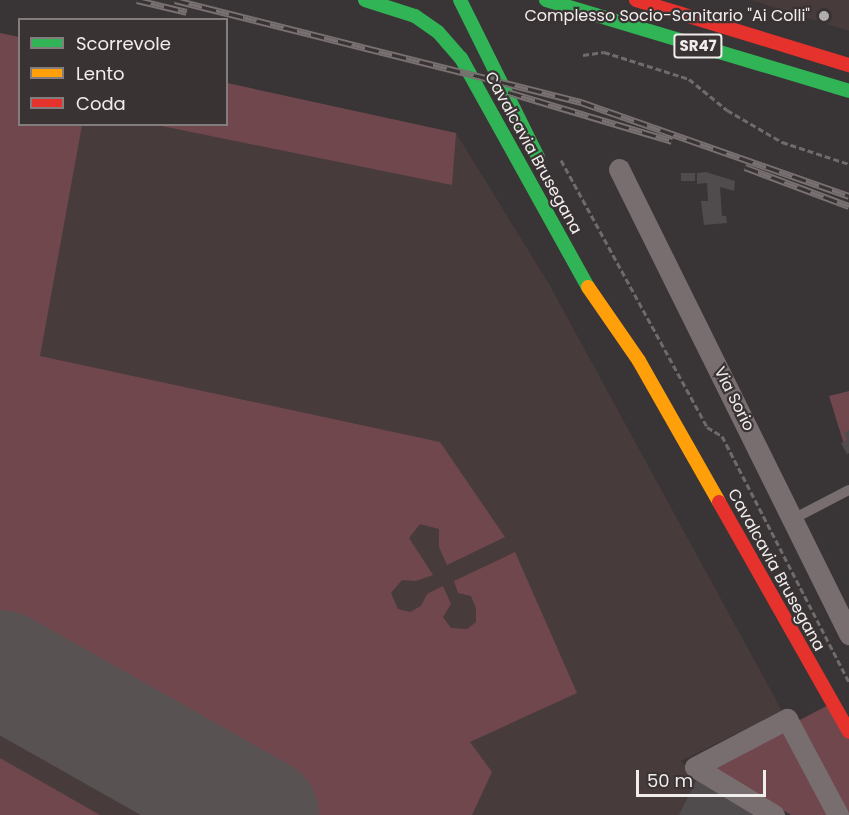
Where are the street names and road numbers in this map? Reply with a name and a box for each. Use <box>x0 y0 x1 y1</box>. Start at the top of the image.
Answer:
road number: SR47 <box>672 34 724 58</box>
street label: Cavalcavia Brusegana <box>480 69 586 237</box>
street label: Via Sorio <box>710 364 758 434</box>
street label: Cavalcavia Brusegana <box>723 486 829 654</box>

